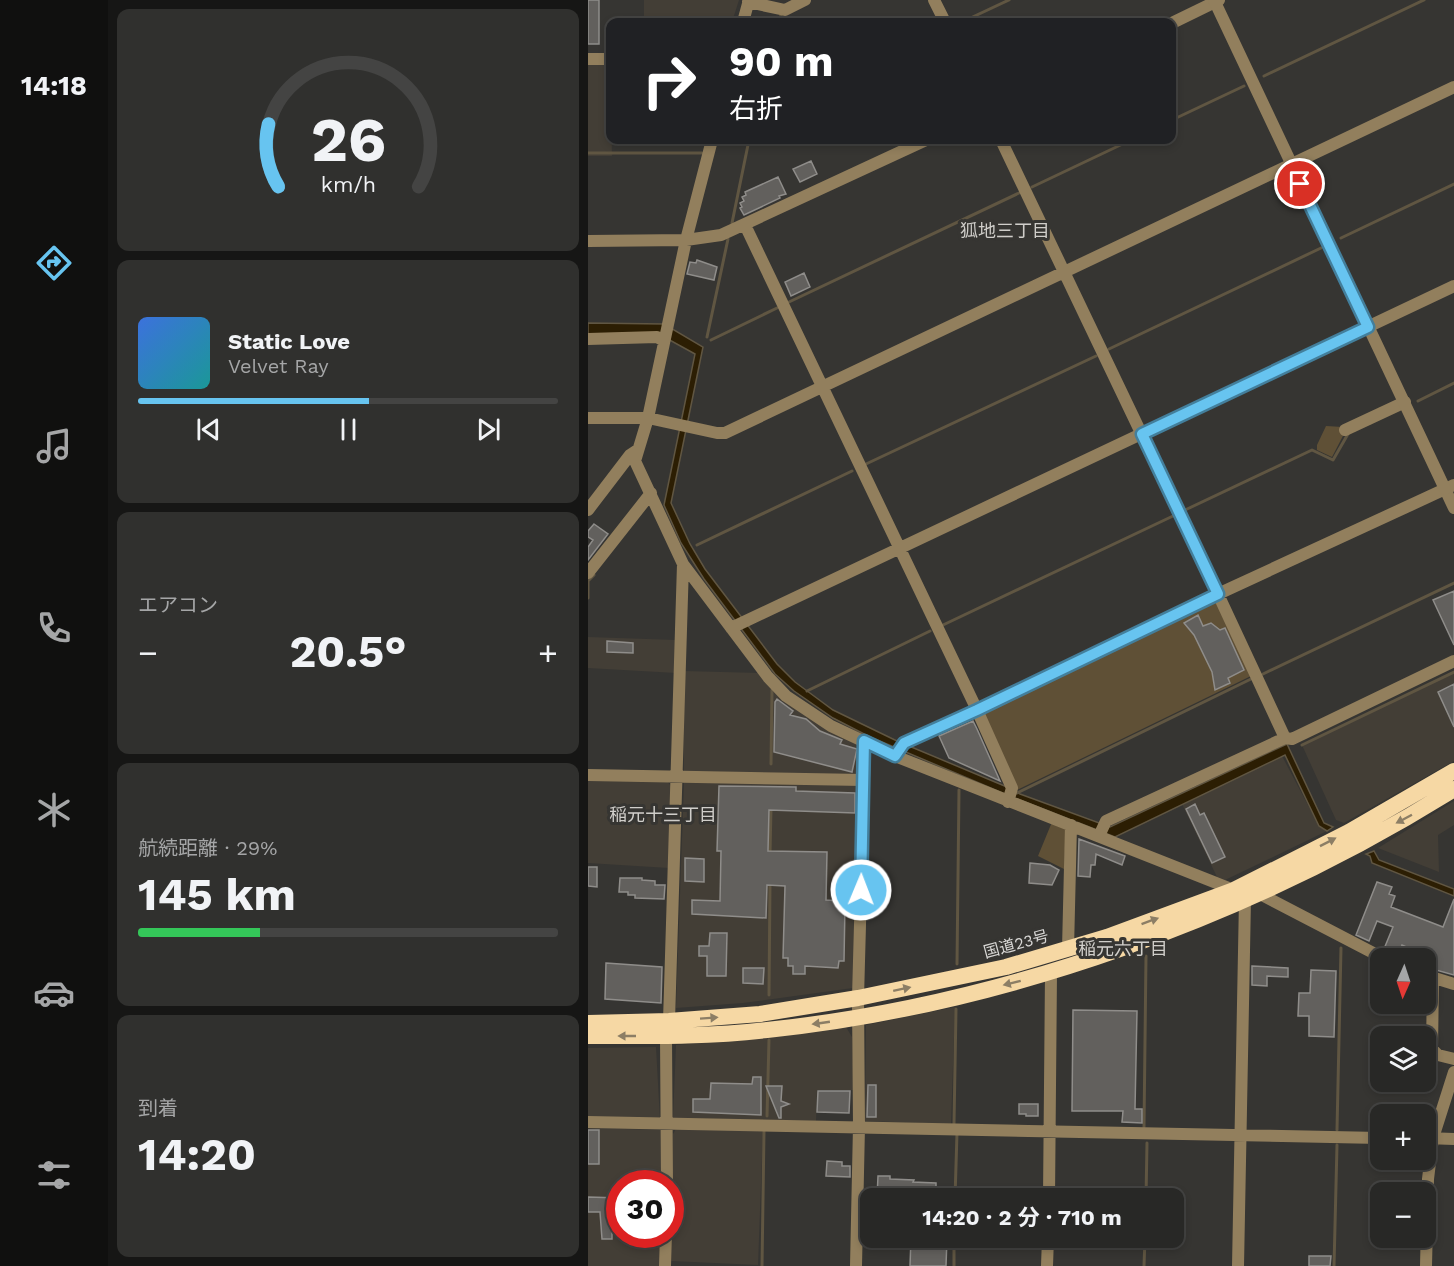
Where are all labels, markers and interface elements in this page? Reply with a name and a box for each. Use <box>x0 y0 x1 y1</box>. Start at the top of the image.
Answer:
text: 90 m <box>729 37 833 86</box>
icon: right <box>630 42 708 120</box>
text: 14:18 <box>21 70 87 102</box>
text: 右折 <box>729 93 783 125</box>
text: 26 <box>310 103 386 176</box>
pin <box>1274 158 1325 209</box>
icon: arrive <box>1283 167 1316 200</box>
text: km/h <box>320 173 376 198</box>
district label: 狐地三丁目 <box>960 220 1050 241</box>
icon: directions <box>33 242 75 284</box>
text: Static Love <box>228 329 350 354</box>
text: Velvet Ray <box>228 354 329 378</box>
icon: previous <box>192 413 225 446</box>
icon: pause <box>332 413 365 446</box>
icon: next <box>472 413 505 446</box>
icon: music <box>33 425 75 467</box>
text: エアコン <box>138 593 218 617</box>
icon: phone <box>33 607 75 649</box>
text: 20.5° <box>290 625 406 678</box>
text: − <box>138 633 158 672</box>
text: + <box>538 633 558 672</box>
icon: climate <box>33 789 75 831</box>
district label: 稲元十三丁目 <box>609 804 717 825</box>
one-way arrow <box>1395 814 1412 824</box>
text: 航続距離 · 29% <box>138 836 277 860</box>
one-way arrow <box>1320 838 1337 847</box>
position arrow <box>829 858 893 922</box>
text: 145 km <box>138 868 296 921</box>
one-way arrow <box>1142 916 1160 926</box>
street label: 国道23号 <box>981 926 1051 962</box>
district label: 稲元六丁目 <box>1078 938 1168 959</box>
north arrow <box>1370 948 1436 1014</box>
map controls <box>1370 948 1436 1248</box>
icon: car <box>33 972 75 1014</box>
one-way arrow <box>1002 978 1021 988</box>
one-way arrow <box>893 984 912 993</box>
one-way arrow <box>700 1013 719 1022</box>
one-way arrow <box>811 1018 830 1027</box>
button: layers <box>1370 1026 1436 1092</box>
one-way arrow <box>617 1031 636 1041</box>
text: 到着 <box>138 1096 178 1120</box>
button: + <box>1370 1104 1436 1170</box>
text: 14:20 <box>138 1128 256 1181</box>
icon: filters <box>33 1154 75 1196</box>
speed limit sign: 30 <box>606 1170 684 1248</box>
button: − <box>1370 1182 1436 1248</box>
text: 14:20 · 2 分 · 710 m <box>922 1205 1122 1230</box>

